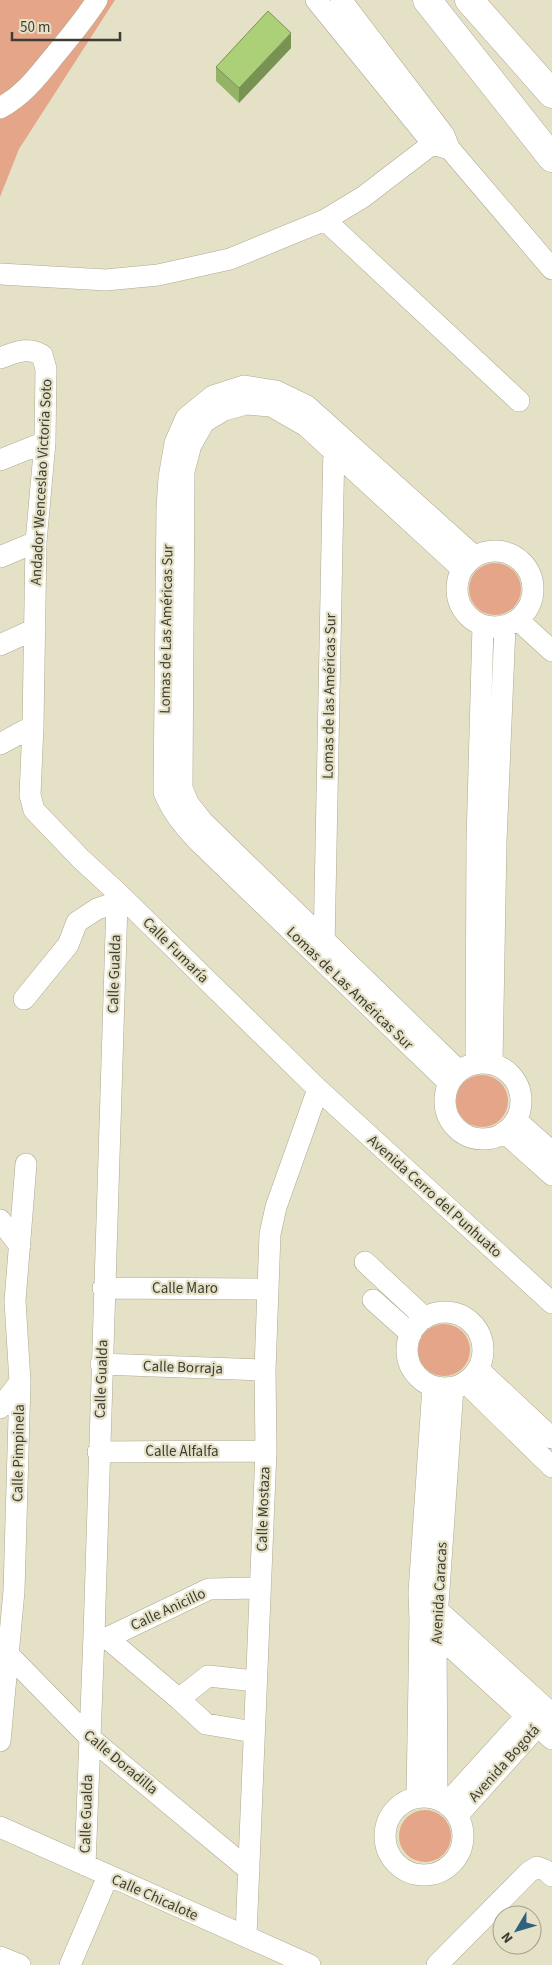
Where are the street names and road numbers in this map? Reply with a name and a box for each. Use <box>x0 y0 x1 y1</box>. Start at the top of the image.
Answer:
street label: Andador Wenceslao Victoria Soto <box>26 378 57 586</box>
street label: Lomas de Las Américas Sur <box>155 543 178 714</box>
street label: Lomas de las Américas Sur <box>318 612 341 779</box>
street label: Calle Fumaría <box>138 913 213 988</box>
street label: Lomas de Las Américas Sur <box>281 922 418 1055</box>
street label: Calle Gualda <box>103 934 126 1014</box>
street label: Avenida Cerro del Punhuato <box>363 1130 507 1263</box>
street label: Calle Maro <box>152 1278 218 1299</box>
street label: Calle Gualda <box>90 1339 113 1419</box>
street label: Calle Borraja <box>143 1356 223 1379</box>
street label: Calle Pimpinela <box>7 1404 30 1502</box>
street label: Calle Alfalfa <box>145 1441 219 1462</box>
street label: Calle Mostaza <box>252 1466 275 1552</box>
street label: Avenida Caracas <box>426 1541 453 1645</box>
street label: Calle Anicillo <box>127 1583 209 1636</box>
street label: Avenida Bogotá <box>464 1720 545 1807</box>
street label: Calle Doradilla <box>79 1725 162 1800</box>
street label: Calle Gualda <box>75 1774 98 1854</box>
street label: Calle Chicalote <box>108 1869 201 1926</box>

